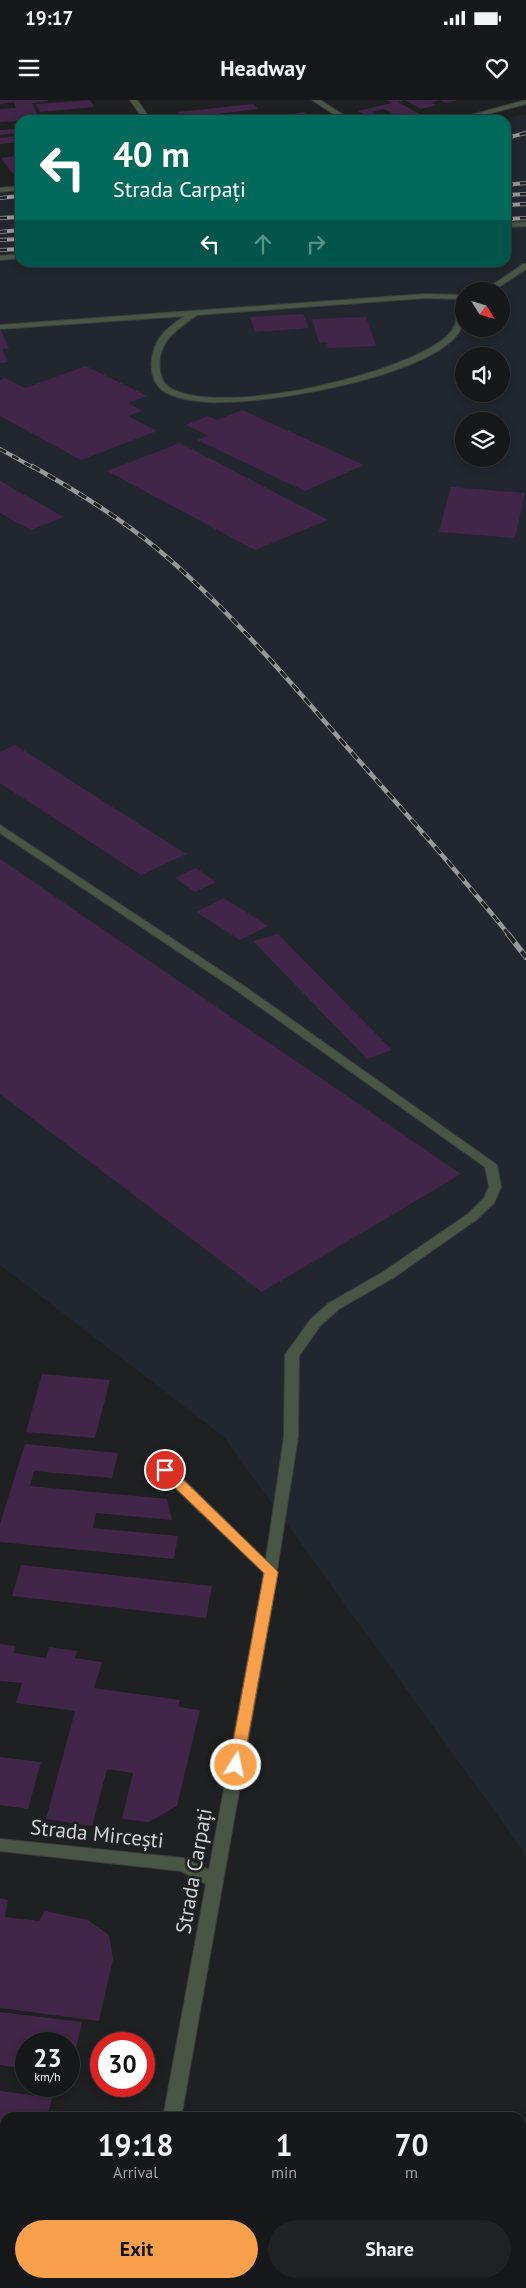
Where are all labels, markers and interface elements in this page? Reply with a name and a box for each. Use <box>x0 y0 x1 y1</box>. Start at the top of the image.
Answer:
text: 19:17 <box>25 6 73 30</box>
icon: menu <box>15 54 43 82</box>
text: Headway <box>220 54 306 82</box>
icon: heart <box>483 54 511 82</box>
text: 40 m <box>113 131 190 177</box>
icon: left <box>30 135 95 200</box>
text: Strada Carpați <box>113 175 246 203</box>
icon: left <box>196 230 224 258</box>
icon: ahead <box>249 230 277 258</box>
icon: right <box>302 230 330 258</box>
north arrow <box>455 282 510 338</box>
map controls <box>455 282 510 467</box>
button: sound <box>455 347 510 402</box>
button: layers <box>455 412 510 467</box>
pin <box>144 1449 186 1491</box>
icon: arrive <box>151 1456 179 1484</box>
position arrow <box>209 1738 261 1790</box>
street label: Strada Carpați <box>169 1806 218 1936</box>
street label: Strada Mircești <box>29 1813 165 1854</box>
speed limit sign: 30 <box>90 2032 155 2097</box>
text: 23 <box>33 2042 62 2074</box>
text: km/h <box>34 2069 61 2084</box>
text: 19:18 <box>97 2125 174 2164</box>
text: 1 <box>276 2125 293 2164</box>
text: 70 <box>394 2125 429 2164</box>
text: Arrival <box>113 2162 158 2182</box>
text: min <box>271 2162 297 2182</box>
text: m <box>405 2162 418 2182</box>
button: Exit <box>15 2220 258 2278</box>
button: Share <box>268 2220 511 2278</box>

